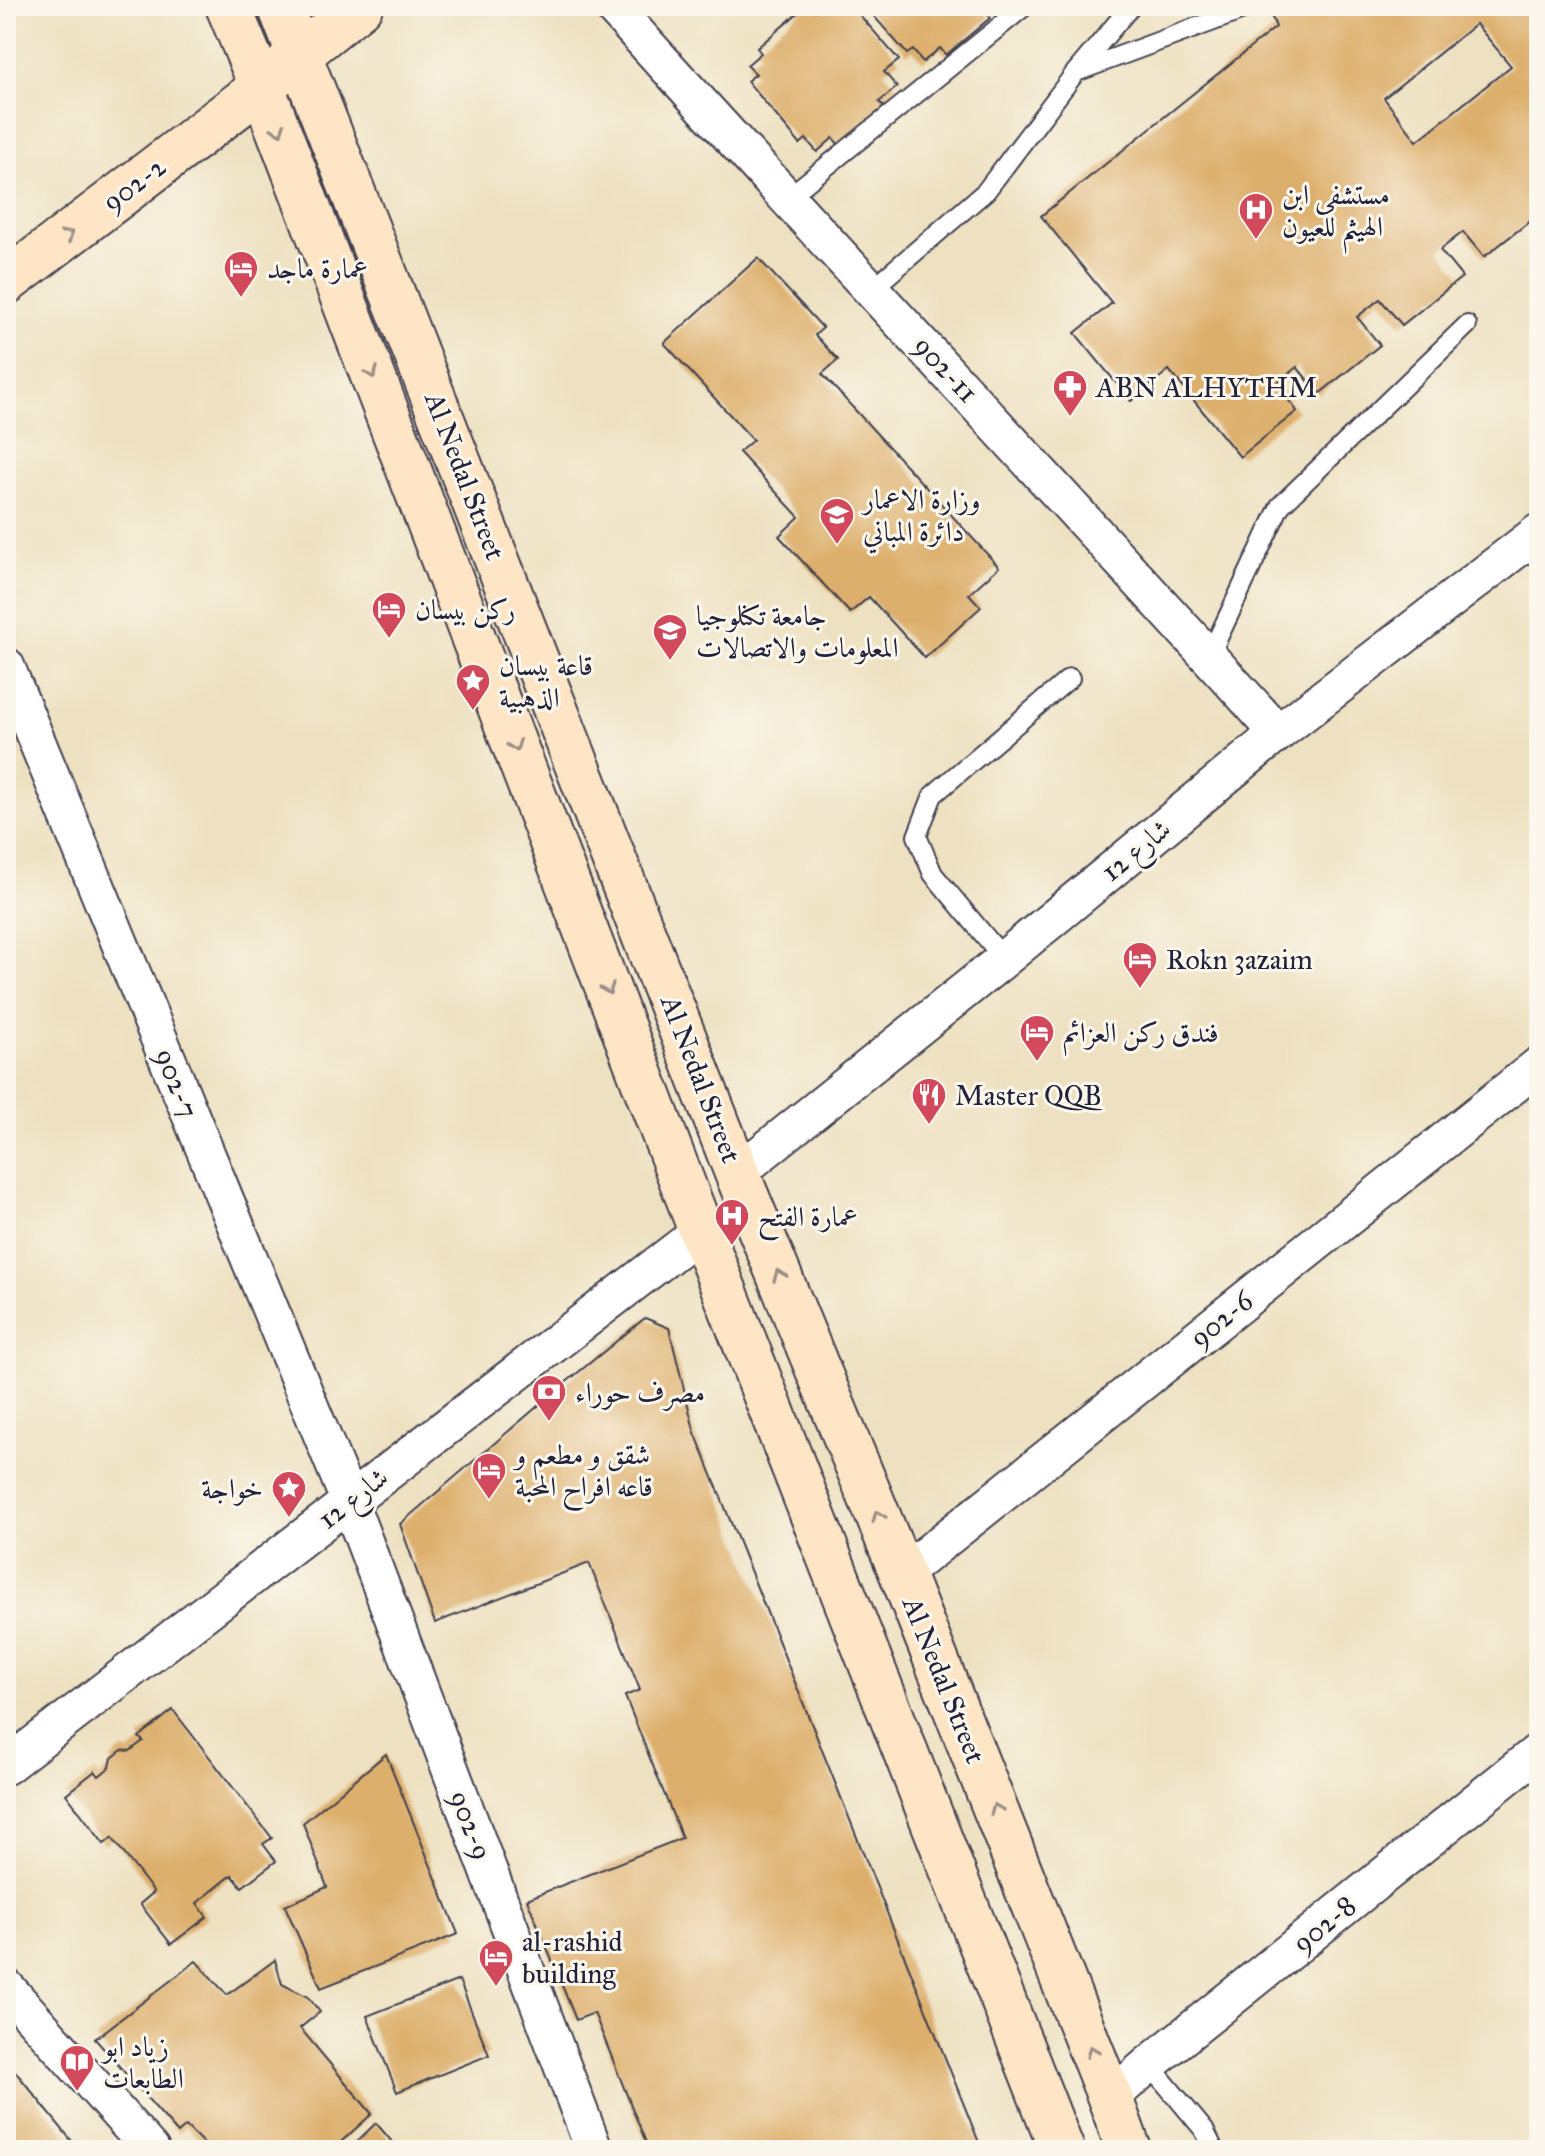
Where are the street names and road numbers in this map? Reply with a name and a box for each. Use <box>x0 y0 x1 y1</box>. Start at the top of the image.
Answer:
street label: 902-2 <box>95 149 173 219</box>
street label: 902-11 <box>906 328 986 410</box>
street label: Al Nedal Street <box>417 386 513 565</box>
street label: شارع 12 <box>1094 811 1182 893</box>
street label: Al Nedal Street <box>653 989 749 1168</box>
street label: 902-7 <box>147 1043 207 1123</box>
street label: 902-6 <box>1182 1282 1261 1355</box>
street label: شارع 12 <box>311 1460 399 1541</box>
street label: Al Nedal Street <box>894 1591 993 1768</box>
street label: 902-9 <box>442 1785 500 1865</box>
street label: 902-8 <box>1285 1888 1363 1960</box>

